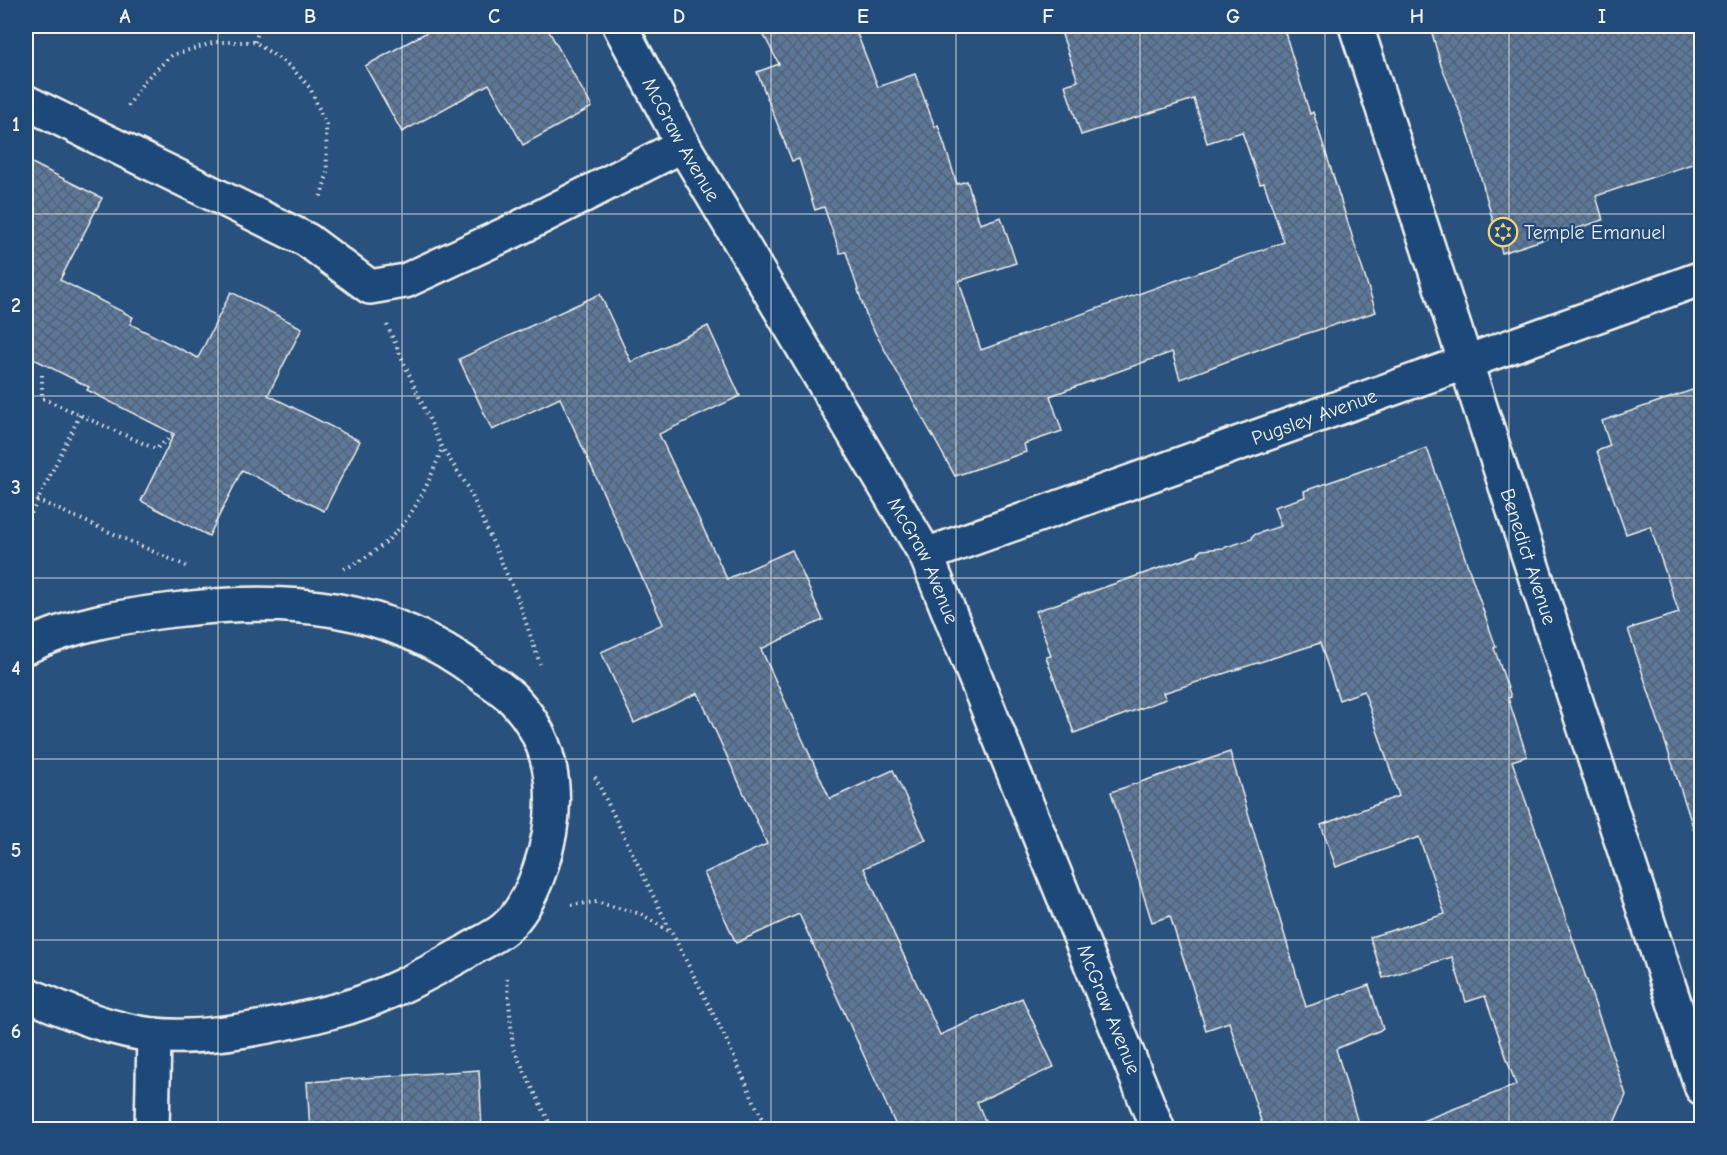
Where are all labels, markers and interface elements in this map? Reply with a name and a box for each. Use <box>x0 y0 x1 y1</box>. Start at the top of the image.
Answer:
text: A <box>119 5 131 28</box>
text: B <box>304 5 316 28</box>
text: C <box>488 5 500 28</box>
text: D <box>673 5 685 28</box>
text: E <box>857 5 869 28</box>
text: F <box>1042 5 1054 28</box>
text: G <box>1226 5 1240 28</box>
text: H <box>1410 5 1424 28</box>
text: I <box>1598 5 1606 28</box>
street label: McGraw Avenue <box>637 74 725 206</box>
text: 1 <box>12 113 20 136</box>
synagogue icon: Temple Emanuel <box>1487 216 1519 248</box>
place label: Temple Emanuel <box>1524 221 1666 244</box>
text: 2 <box>11 294 21 317</box>
street label: Pugsley Avenue <box>1248 384 1380 450</box>
text: 3 <box>11 476 21 499</box>
street label: Benedict Avenue <box>1495 486 1561 628</box>
street label: McGraw Avenue <box>882 493 963 627</box>
text: 4 <box>11 657 21 680</box>
text: 5 <box>11 839 21 862</box>
street label: McGraw Avenue <box>1072 941 1145 1078</box>
text: 6 <box>11 1020 21 1043</box>

